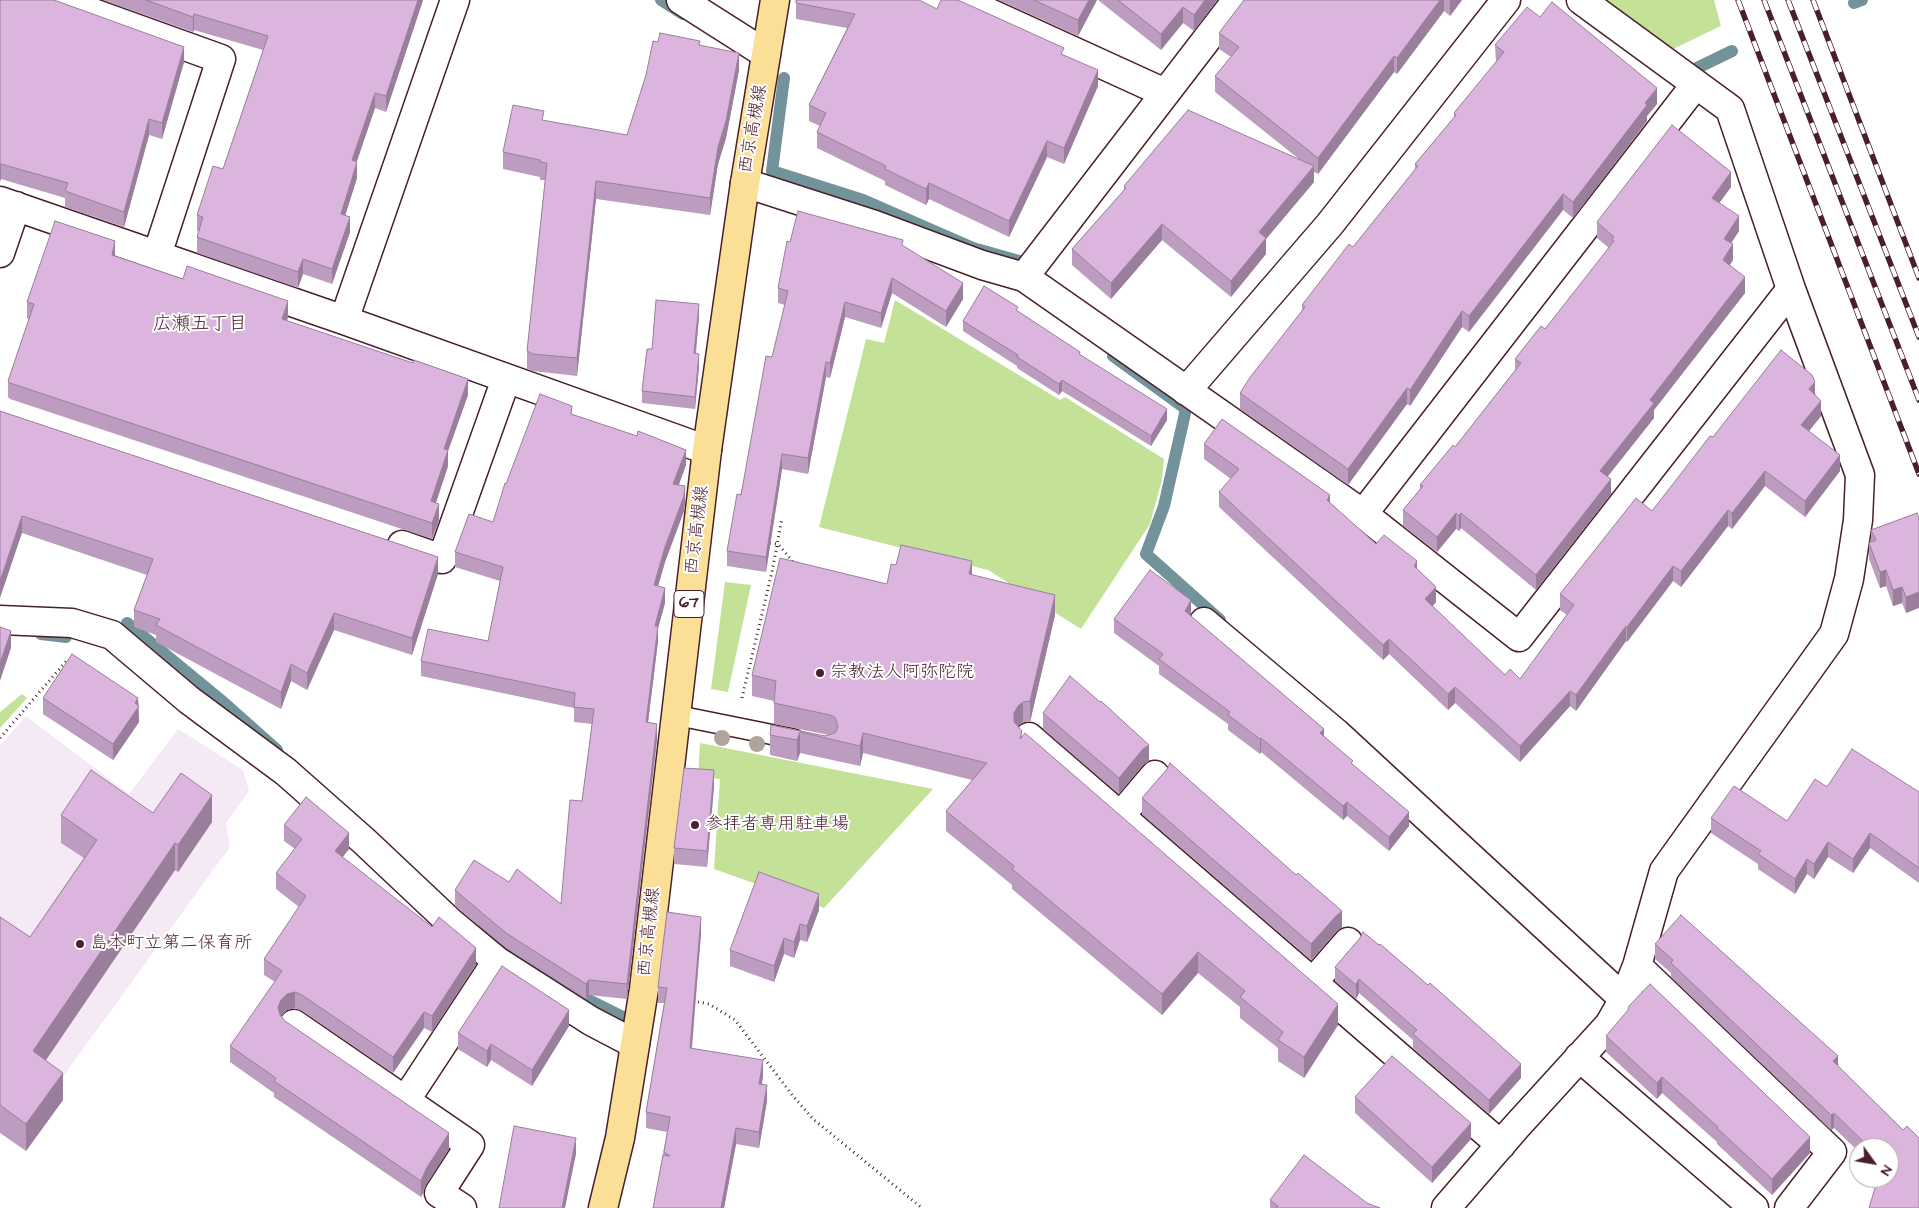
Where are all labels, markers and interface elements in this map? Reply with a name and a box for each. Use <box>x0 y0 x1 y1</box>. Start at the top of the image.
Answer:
street label: 西京高槻線 <box>736 83 772 175</box>
district label: 広瀬五丁目 <box>153 314 247 336</box>
street label: 西京高槻線 <box>682 484 714 576</box>
road number: 67 <box>674 590 704 618</box>
place label: 宗教法人阿弥陀院 <box>830 662 974 684</box>
marker: 宗教法人阿弥陀院 <box>814 667 826 679</box>
place label: 参拝者専用駐車場 <box>705 814 849 836</box>
marker: 参拝者専用駐車場 <box>689 819 701 831</box>
street label: 西京高槻線 <box>635 886 665 978</box>
place label: 島本町立第二保育所 <box>90 933 252 955</box>
marker: 島本町立第二保育所 <box>74 938 86 950</box>
north arrow <box>1849 1138 1899 1188</box>
text: N <box>1875 1161 1897 1179</box>

